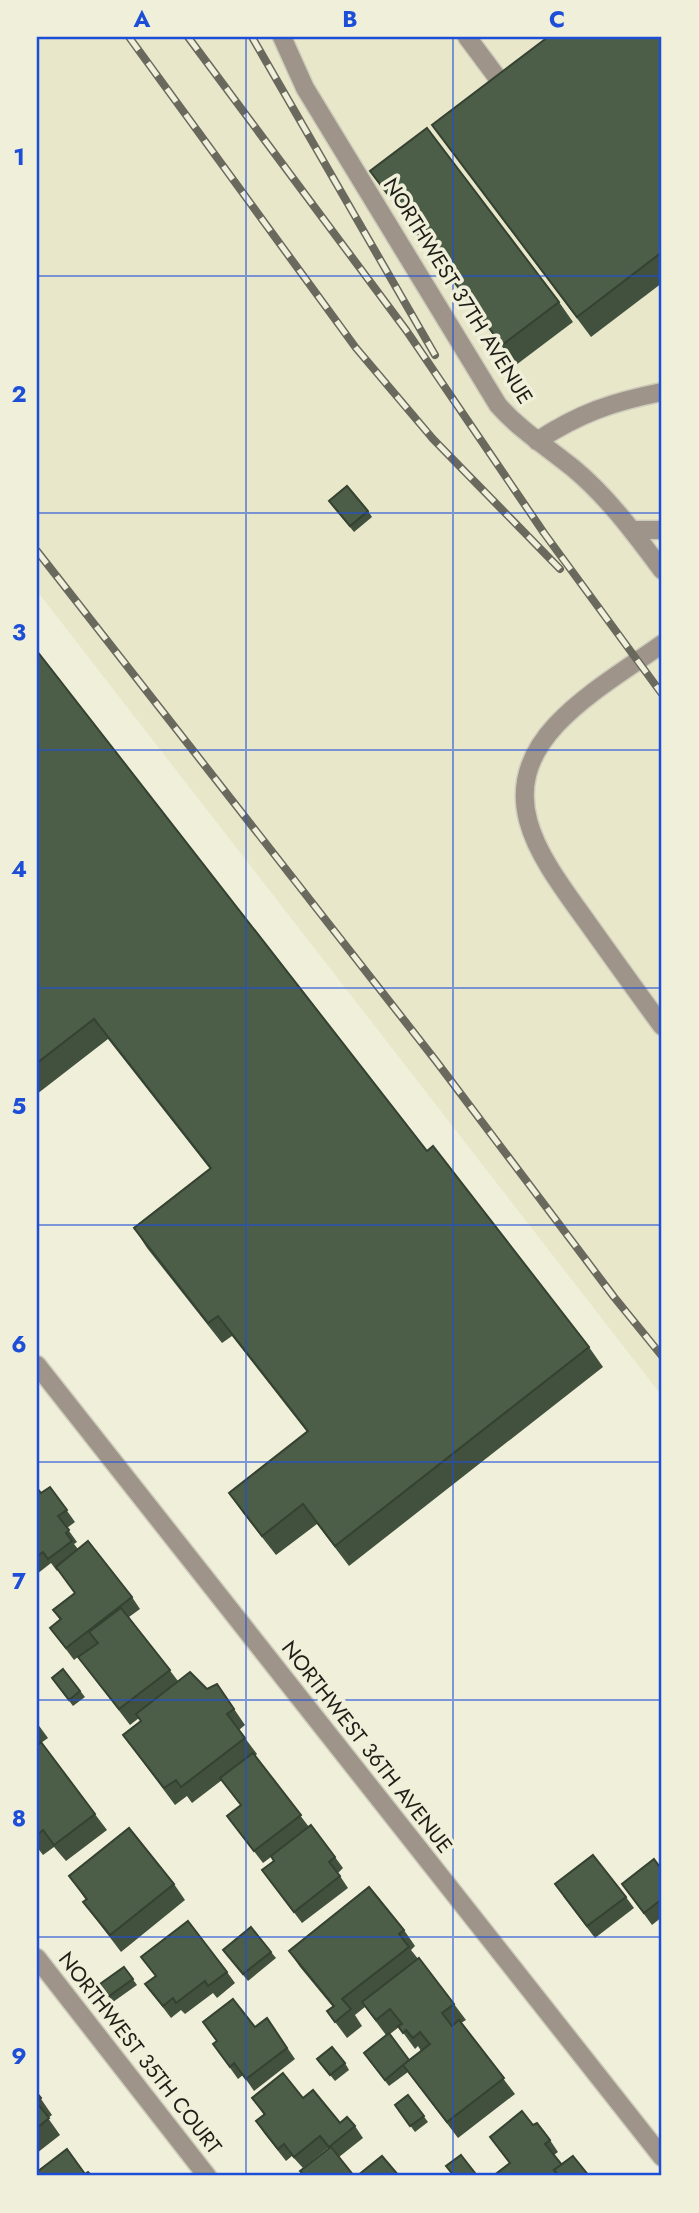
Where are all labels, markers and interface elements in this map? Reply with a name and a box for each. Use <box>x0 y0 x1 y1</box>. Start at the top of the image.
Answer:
text: A <box>133 2 151 36</box>
text: B <box>342 2 358 36</box>
text: C <box>549 2 565 36</box>
text: 1 <box>13 140 25 174</box>
street label: NORTHWEST 37TH AVENUE <box>376 172 540 410</box>
text: 2 <box>11 377 27 411</box>
text: 3 <box>12 615 26 649</box>
text: 4 <box>11 852 27 886</box>
text: 5 <box>12 1089 26 1123</box>
text: 6 <box>11 1327 27 1361</box>
text: 7 <box>12 1564 26 1598</box>
street label: NORTHWEST 36TH AVENUE <box>274 1634 460 1860</box>
text: 8 <box>12 1801 26 1835</box>
street label: NORTHWEST 35TH COURT <box>51 1946 229 2161</box>
text: 9 <box>11 2039 27 2073</box>

